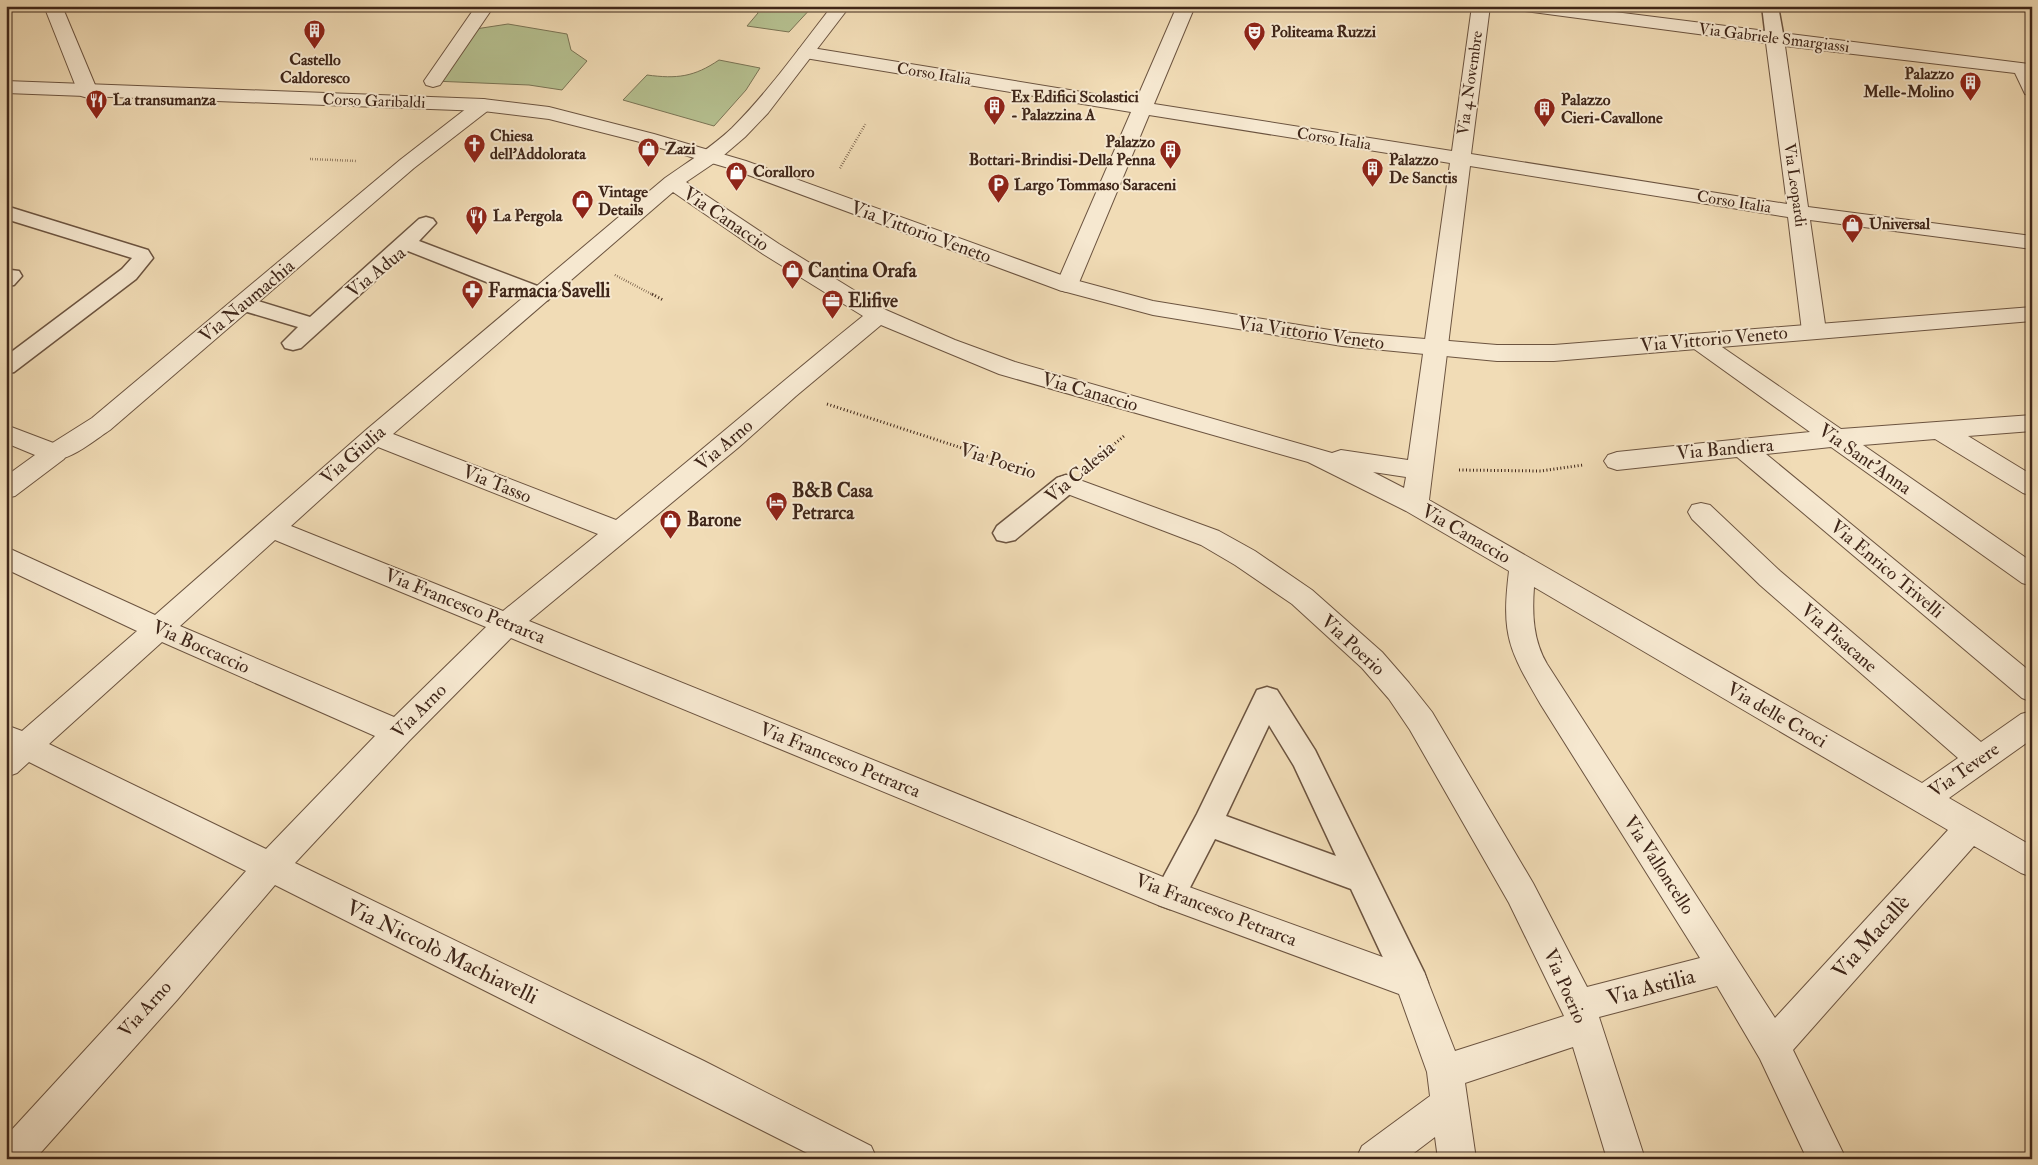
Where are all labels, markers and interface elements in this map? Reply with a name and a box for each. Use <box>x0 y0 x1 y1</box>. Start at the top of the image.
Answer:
building icon: Castello Caldoresco <box>303 19 327 50</box>
street label: Via Gabriele Smargiassi <box>1697 19 1851 57</box>
theatre icon: Politeama Ruzzi <box>1243 20 1267 51</box>
place label: Politeama Ruzzi <box>1271 22 1377 42</box>
street label: Via 4 Novembre <box>1453 29 1487 136</box>
place label: Castello Caldoresco <box>280 50 350 88</box>
street label: Corso Italia <box>895 58 973 90</box>
place label: Palazzo Melle-Molino <box>1862 64 1954 102</box>
building icon: Palazzo Melle-Molino <box>1958 71 1982 102</box>
place label: Ex Edifici Scolastici - Palazzina A <box>1011 87 1139 125</box>
restaurant icon: La transumanza <box>85 88 109 119</box>
street label: Corso Garibaldi <box>322 89 426 113</box>
place label: La transumanza <box>113 90 216 110</box>
place label: Palazzo Cieri-Cavallone <box>1561 90 1663 128</box>
building icon: Ex Edifici Scolastici - Palazzina A <box>983 94 1007 125</box>
building icon: Palazzo Cieri-Cavallone <box>1533 97 1557 128</box>
street label: Corso Italia <box>1295 123 1373 155</box>
place label: Chiesa dell'Addolorata <box>490 126 586 164</box>
place label: Palazzo Bottari-Brindisi-Della Penna <box>969 132 1155 170</box>
church icon: Chiesa dell'Addolorata <box>462 133 486 164</box>
shop icon: Zazi <box>637 137 661 168</box>
place label: Zazi <box>665 139 696 159</box>
building icon: Palazzo Bottari-Brindisi-Della Penna <box>1159 139 1183 170</box>
street label: Via Leopardi <box>1778 142 1811 228</box>
place label: Palazzo De Sanctis <box>1389 150 1458 188</box>
building icon: Palazzo De Sanctis <box>1361 157 1385 188</box>
shop icon: Coralloro <box>725 160 749 191</box>
place label: Coralloro <box>753 162 815 182</box>
parking icon: Largo Tommaso Saraceni <box>986 173 1010 204</box>
place label: Largo Tommaso Saraceni <box>1014 175 1177 196</box>
street label: Via Canaccio <box>678 181 774 257</box>
place label: Vintage Details <box>597 182 648 220</box>
street label: Corso Italia <box>1695 186 1773 218</box>
shop icon: Vintage Details <box>570 189 594 220</box>
street label: Via Vittorio Veneto <box>847 195 995 269</box>
restaurant icon: La Pergola <box>465 204 489 235</box>
place label: La Pergola <box>493 206 563 227</box>
shop icon: Universal <box>1841 212 1865 243</box>
place label: Universal <box>1869 214 1931 234</box>
street label: Via Adua <box>342 241 411 303</box>
street label: Via Naumachia <box>194 254 300 348</box>
shop icon: Cantina Orafa <box>780 259 804 290</box>
place label: Cantina Orafa <box>808 259 918 283</box>
pharmacy icon: Farmacia Savelli <box>460 279 484 310</box>
place label: Farmacia Savelli <box>488 279 610 303</box>
office icon: Elifive <box>820 289 844 320</box>
place label: Elifive <box>848 289 898 313</box>
street label: Via Vittorio Veneto <box>1236 311 1386 355</box>
street label: Via Vittorio Veneto <box>1639 321 1789 357</box>
street label: Via Canaccio <box>1039 367 1141 417</box>
street label: Via Arno <box>690 414 758 476</box>
street label: Via Sant'Anna <box>1814 418 1916 500</box>
street label: Via Giulia <box>315 420 391 490</box>
street label: Via Bandiera <box>1675 433 1775 465</box>
street label: Via Calesia <box>1040 436 1120 508</box>
street label: Via Poerio <box>957 437 1039 485</box>
street label: Via Tasso <box>459 459 535 509</box>
place label: B&B Casa Petrarca <box>792 479 874 525</box>
hotel icon: B&B Casa Petrarca <box>764 490 788 521</box>
street label: Via Canaccio <box>1417 499 1515 569</box>
shop icon: Barone <box>659 508 683 539</box>
place label: Barone <box>687 508 741 532</box>
street label: Via Enrico Trivelli <box>1825 514 1949 624</box>
street label: Via Francesco Petrarca <box>381 563 549 649</box>
street label: Via Pisacane <box>1796 598 1882 678</box>
street label: Via Poerio <box>1316 609 1390 681</box>
street label: Via Boccaccio <box>148 615 254 679</box>
street label: Via delle Croci <box>1723 677 1831 753</box>
street label: Via Arno <box>386 678 452 744</box>
street label: Via Francesco Petrarca <box>756 717 924 803</box>
street label: Via Tevere <box>1924 737 2004 803</box>
street label: Via Valloncello <box>1618 811 1700 919</box>
street label: Via Francesco Petrarca <box>1132 868 1300 952</box>
street label: Via Macallè <box>1826 889 1916 985</box>
street label: Via Niccolò Machiavelli <box>342 893 543 1011</box>
street label: Via Poerio <box>1538 945 1592 1027</box>
street label: Via Astilia <box>1604 962 1699 1012</box>
street label: Via Arno <box>113 976 177 1042</box>

